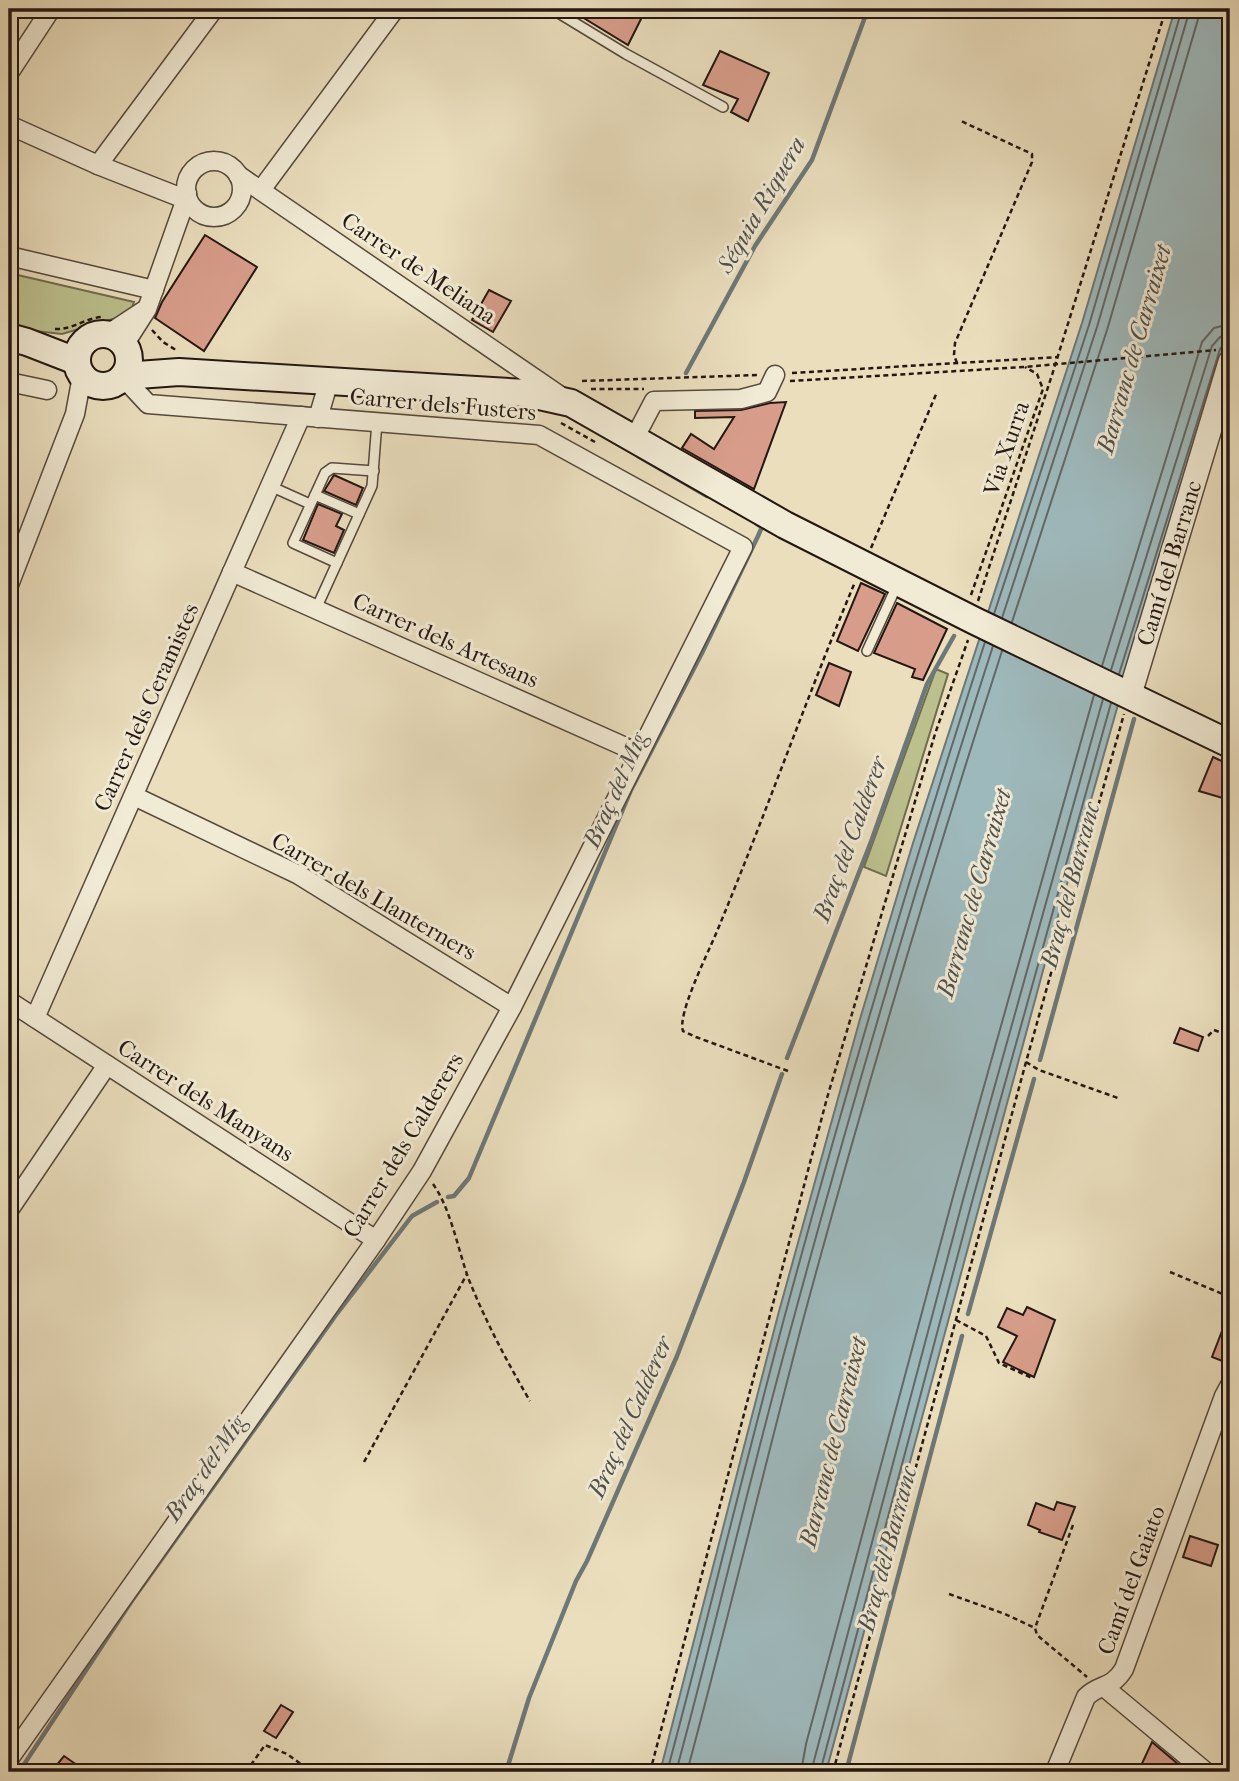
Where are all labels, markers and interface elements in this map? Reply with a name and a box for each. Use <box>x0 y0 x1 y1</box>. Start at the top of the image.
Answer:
water label: Séquia Riquera <box>710 132 811 279</box>
street label: Carrer de Meliana <box>336 207 501 330</box>
water label: Barranc de Carraixet <box>1090 240 1178 458</box>
street label: Carrer dels Fusters <box>349 383 537 426</box>
street label: Via Xurra <box>977 397 1035 500</box>
street label: Camí del Barranc <box>1132 477 1207 649</box>
street label: Carrer dels Artesans <box>349 587 543 694</box>
street label: Carrer dels Ceramistes <box>88 599 205 815</box>
water label: Braç del Mig <box>576 727 653 854</box>
water label: Braç del Calderer <box>806 750 894 927</box>
water label: Barranc de Carraixet <box>930 784 1018 1002</box>
water label: Braç del Barranc <box>1034 798 1106 973</box>
street label: Carrer dels Llanterners <box>267 827 481 966</box>
street label: Carrer dels Manyans <box>113 1034 299 1167</box>
street label: Carrer dels Calderers <box>338 1048 469 1243</box>
water label: Braç del Calderer <box>581 1330 679 1504</box>
water label: Barranc de Carraixet <box>793 1333 873 1552</box>
water label: Braç del Mig <box>157 1409 252 1528</box>
water label: Braç del Barranc <box>851 1462 923 1637</box>
street label: Camí del Gaiato <box>1092 1502 1171 1658</box>

